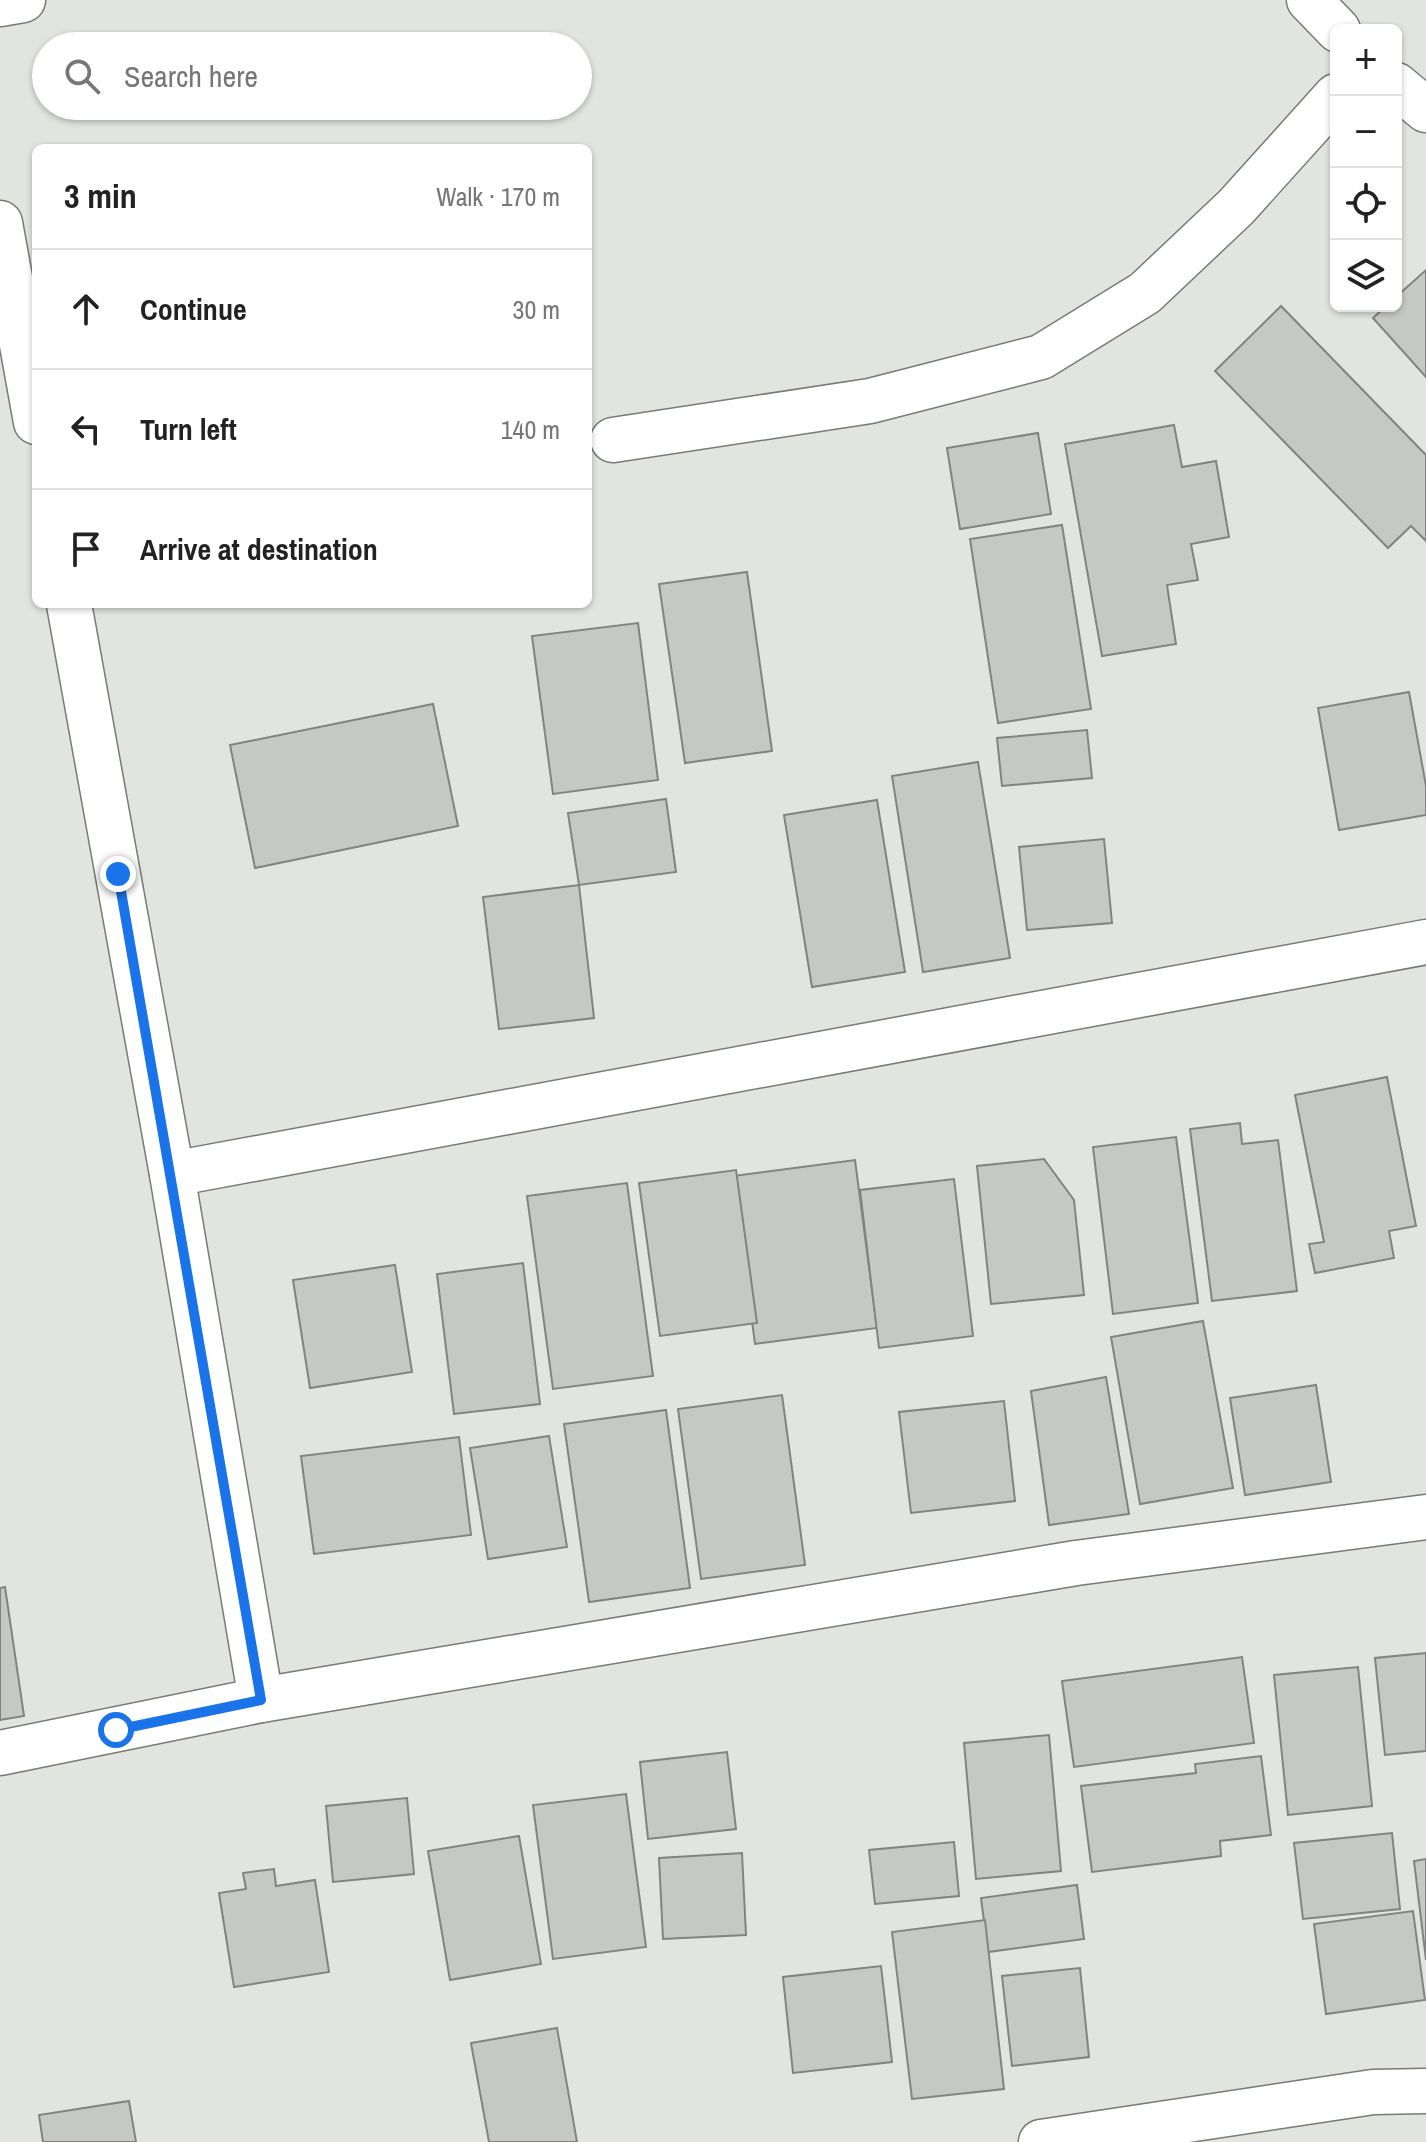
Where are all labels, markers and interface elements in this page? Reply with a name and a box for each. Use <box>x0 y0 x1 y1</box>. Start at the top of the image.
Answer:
map controls <box>1330 24 1402 312</box>
button: + <box>1330 24 1402 96</box>
search box <box>32 32 592 120</box>
icon: search <box>60 54 104 98</box>
text: Search here <box>124 56 258 96</box>
button: − <box>1330 96 1402 168</box>
button: locate <box>1330 168 1402 240</box>
text: 3 min <box>64 173 137 219</box>
text: Walk · 170 m <box>436 179 560 214</box>
button: layers <box>1330 240 1402 312</box>
icon: ahead <box>64 287 108 331</box>
text: Continue <box>140 289 247 329</box>
text: 30 m <box>513 292 560 327</box>
icon: left <box>64 407 108 451</box>
text: Turn left <box>140 409 237 449</box>
text: 140 m <box>501 412 560 447</box>
icon: arrive <box>64 527 108 571</box>
text: Arrive at destination <box>140 529 378 569</box>
route end <box>100 856 136 892</box>
route start <box>98 1712 134 1748</box>

